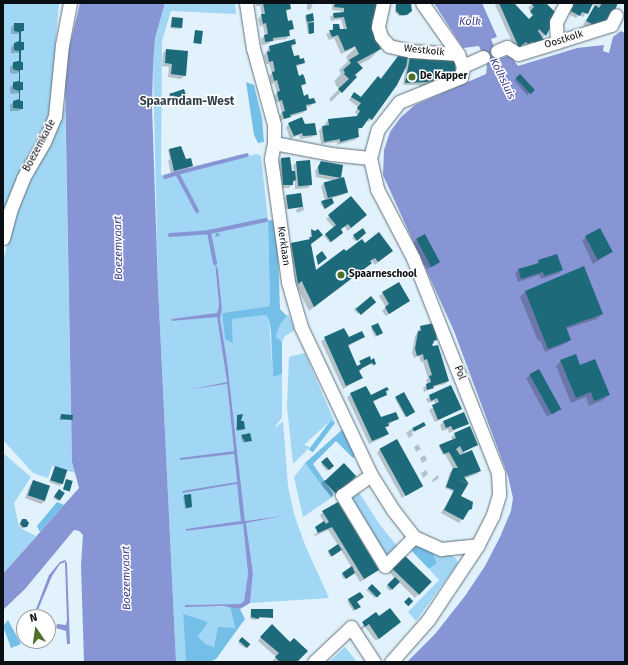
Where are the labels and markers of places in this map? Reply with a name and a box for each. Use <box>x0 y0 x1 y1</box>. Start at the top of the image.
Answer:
place label: De Kapper <box>420 71 468 83</box>
marker: De Kapper <box>407 72 417 82</box>
place label: Spaarneschool <box>349 269 417 281</box>
marker: Spaarneschool <box>336 270 346 280</box>

